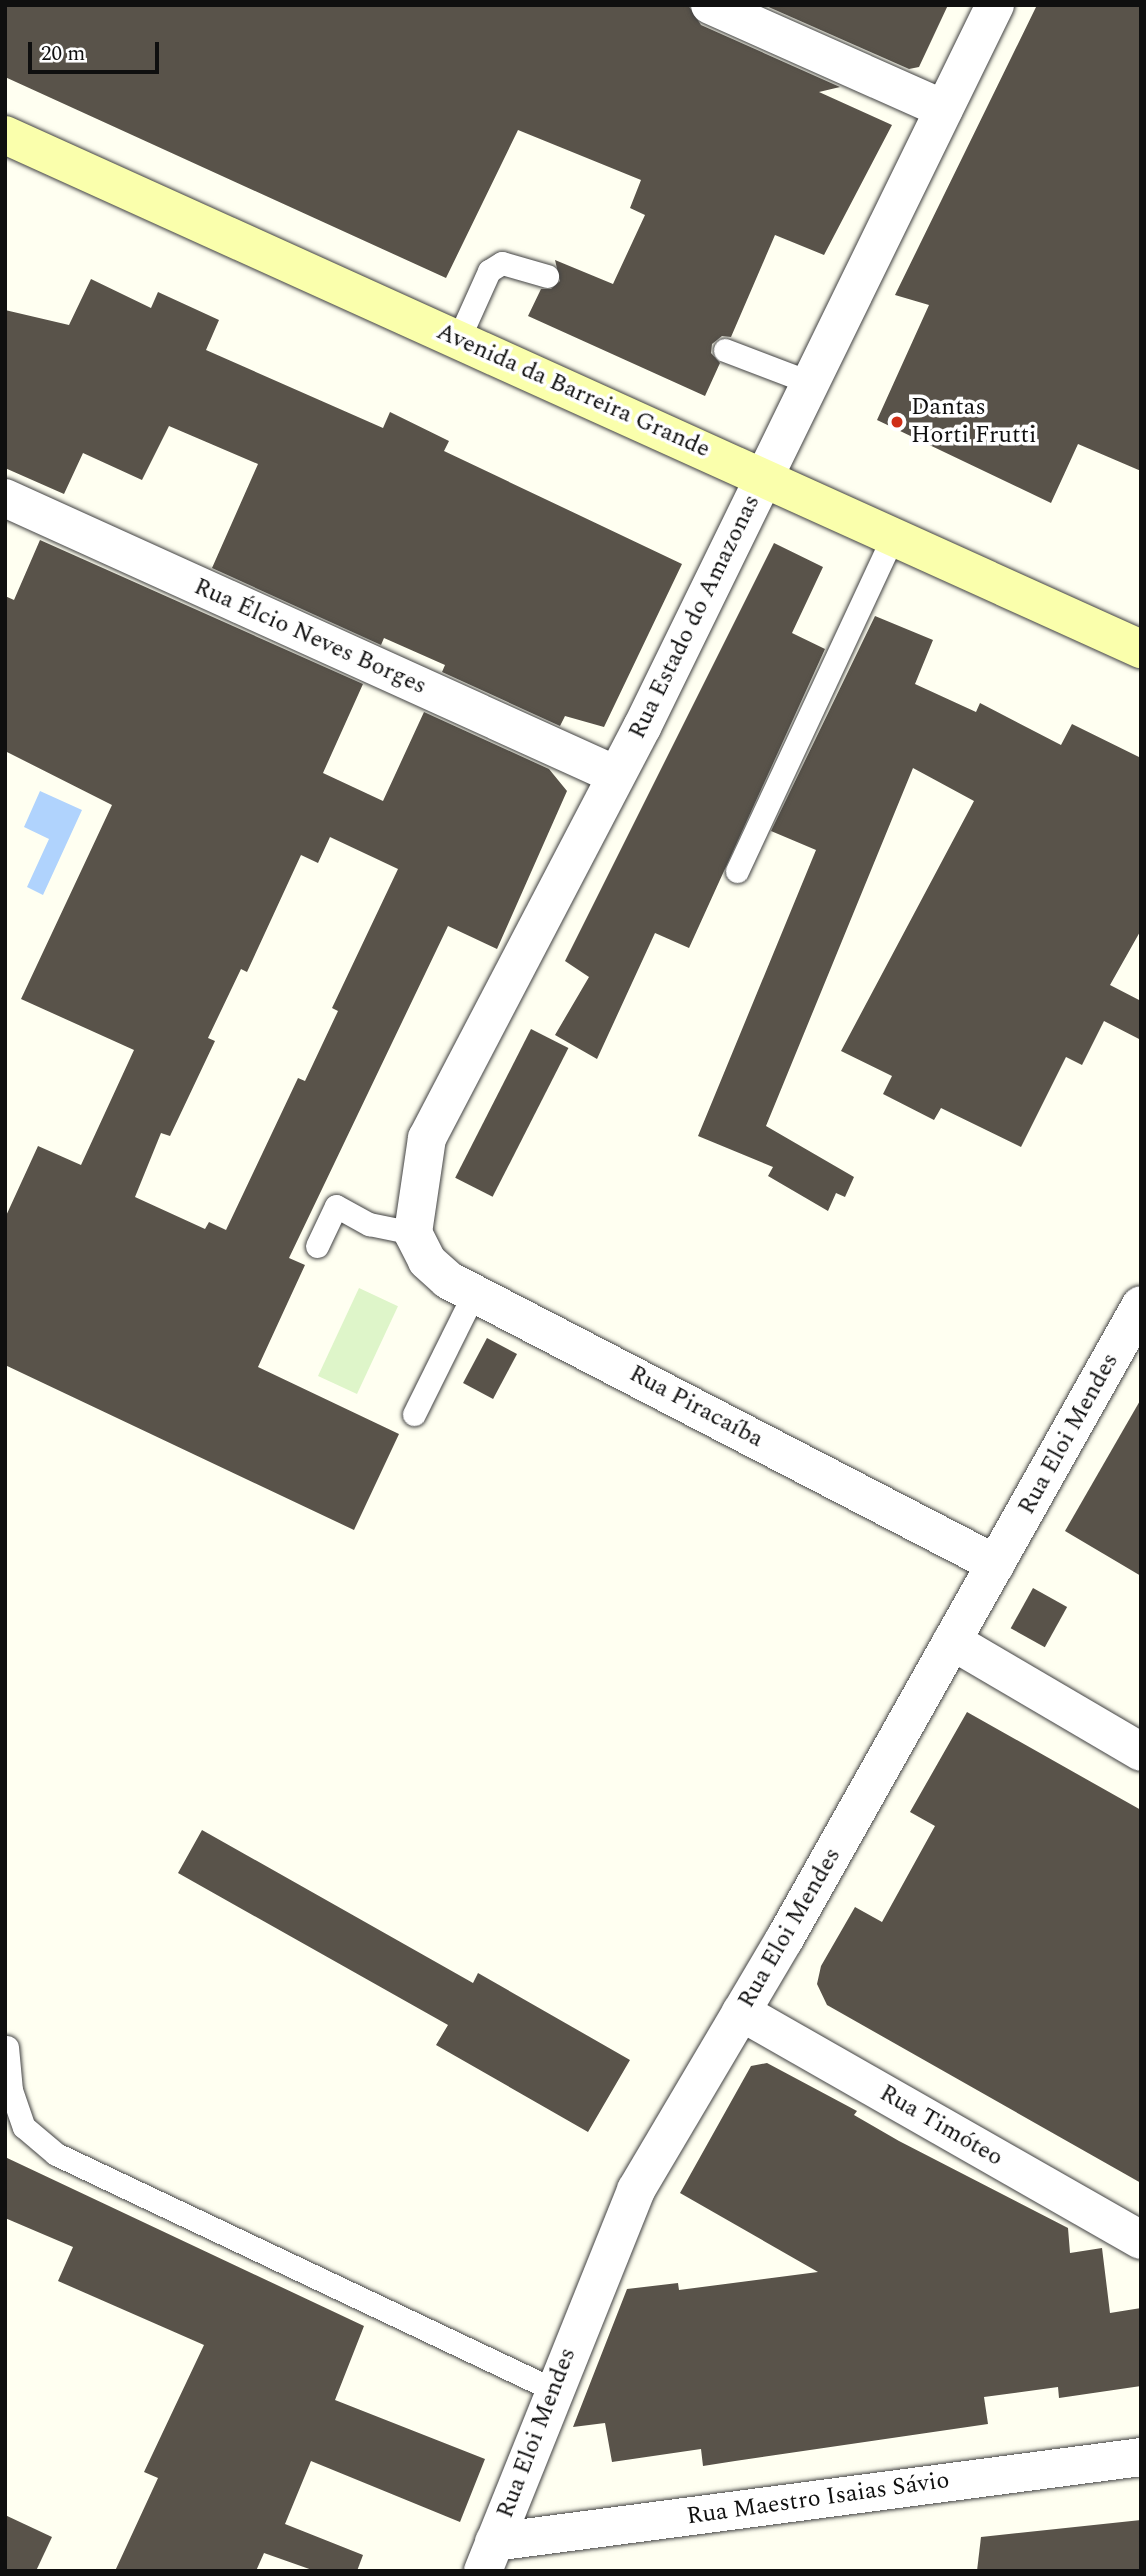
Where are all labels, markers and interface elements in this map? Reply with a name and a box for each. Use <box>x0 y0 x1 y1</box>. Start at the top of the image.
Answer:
scale bar <box>32 28 163 72</box>
text: 20 m <box>41 38 85 70</box>
street label: Avenida da Barreira Grande <box>432 318 714 464</box>
place label: Dantas Horti Frutti <box>911 394 1036 450</box>
marker: Dantas Horti Frutti <box>889 414 905 430</box>
street label: Rua Estado do Amazonas <box>623 490 767 744</box>
street label: Rua Élcio Neves Borges <box>189 573 431 701</box>
street label: Rua Eloi Mendes <box>1013 1348 1125 1520</box>
street label: Rua Piracaíba <box>624 1360 768 1454</box>
street label: Rua Eloi Mendes <box>732 1843 848 2013</box>
street label: Rua Timóteo <box>874 2079 1008 2173</box>
street label: Rua Eloi Mendes <box>491 2344 583 2522</box>
street label: Rua Maestro Isaias Sávio <box>685 2466 951 2532</box>

